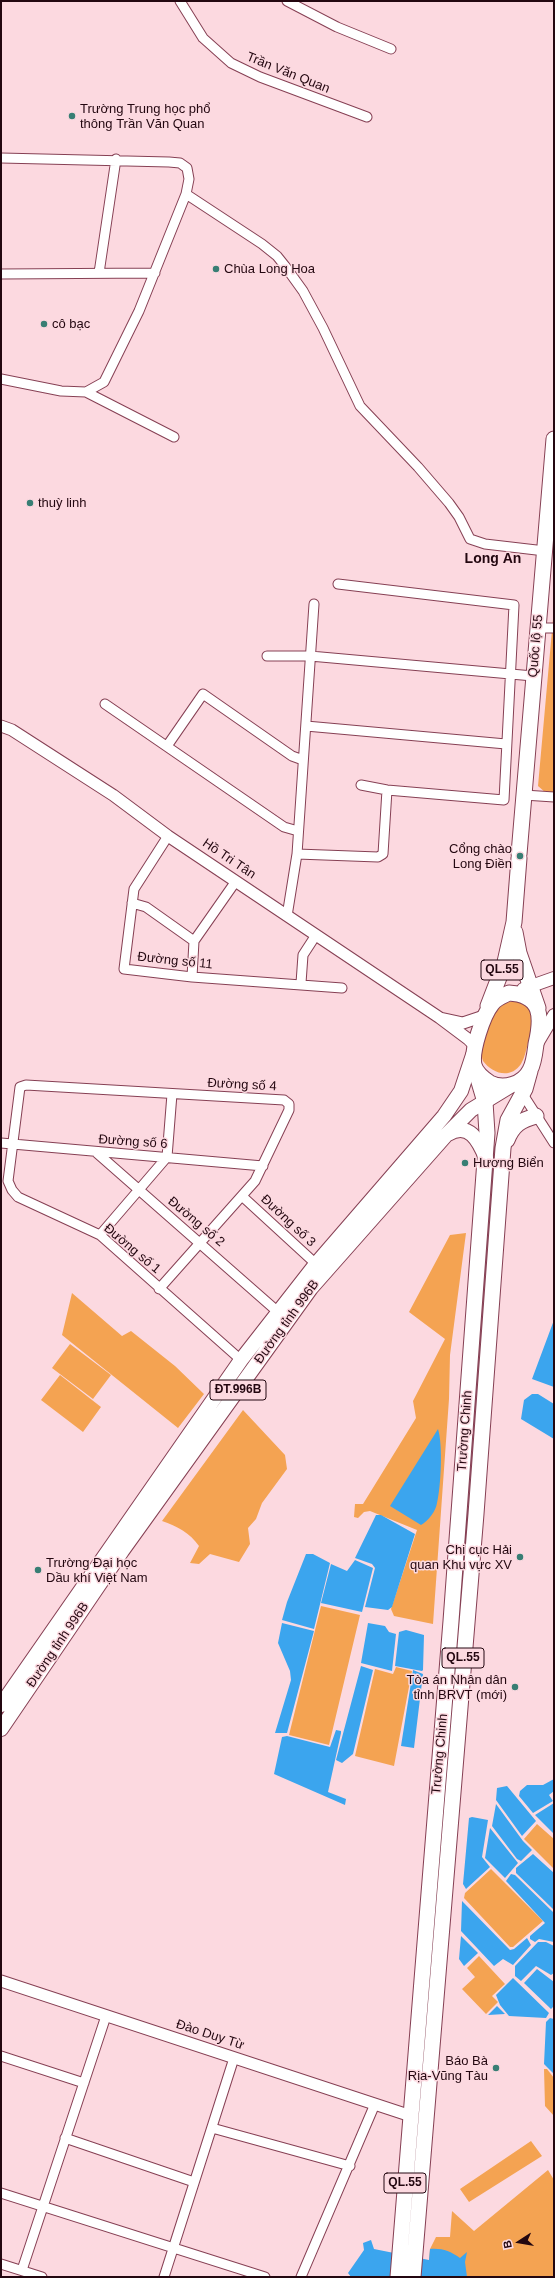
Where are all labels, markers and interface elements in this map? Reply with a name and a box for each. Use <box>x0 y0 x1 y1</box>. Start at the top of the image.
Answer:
street label: Trần Văn Quan <box>244 49 332 97</box>
place label: Trường Trung học phổ thông Trần Văn Quan <box>80 101 210 132</box>
marker: Trường Trung học phổ thông Trần Văn Quan <box>67 111 77 121</box>
place label: Chùa Long Hoa <box>224 261 315 277</box>
marker: Chùa Long Hoa <box>211 264 221 274</box>
place label: cô bạc <box>52 316 90 332</box>
marker: cô bạc <box>39 319 49 329</box>
place label: thuỳ linh <box>38 495 86 511</box>
marker: thuỳ linh <box>25 498 35 508</box>
district label: Long An <box>465 551 521 567</box>
street label: Quốc lộ 55 <box>525 614 547 678</box>
street label: Hồ Tri Tân <box>199 836 259 882</box>
place label: Cổng chào Long Điền <box>449 841 512 872</box>
marker: Cổng chào Long Điền <box>515 851 525 861</box>
street label: Đường số 11 <box>137 949 213 973</box>
road number: QL.55 <box>481 960 523 980</box>
street label: Đường số 4 <box>207 1075 277 1095</box>
street label: Đường số 6 <box>98 1132 168 1152</box>
place label: Hương Biển <box>473 1155 544 1171</box>
marker: Hương Biển <box>460 1158 470 1168</box>
street label: Đường số 3 <box>257 1192 319 1250</box>
street label: Đường số 2 <box>164 1194 228 1250</box>
street label: Đường số 1 <box>100 1221 164 1277</box>
street label: Đường tỉnh 996B <box>251 1277 323 1367</box>
road number: ĐT.996B <box>210 1380 266 1400</box>
street label: Trường Chinh <box>454 1390 476 1472</box>
place label: Chi cục Hải quan Khu vực XV <box>410 1542 512 1573</box>
marker: Chi cục Hải quan Khu vực XV <box>515 1552 525 1562</box>
place label: Trường Đại học Dầu khí Việt Nam <box>46 1555 148 1586</box>
marker: Trường Đại học Dầu khí Việt Nam <box>33 1565 43 1575</box>
street label: Đường tỉnh 996B <box>24 1599 92 1691</box>
road number: QL.55 <box>442 1648 484 1668</box>
place label: Tòa án Nhân dân tỉnh BRVT (mới) <box>407 1672 507 1703</box>
marker: Tòa án Nhân dân tỉnh BRVT (mới) <box>510 1682 520 1692</box>
street label: Trường Chinh <box>429 1713 451 1795</box>
street label: Đào Duy Từ <box>174 2017 246 2053</box>
place label: Báo Bà Rịa-Vũng Tàu <box>408 2053 488 2084</box>
marker: Báo Bà Rịa-Vũng Tàu <box>491 2063 501 2073</box>
road number: QL.55 <box>384 2173 426 2193</box>
north arrow <box>499 2222 539 2262</box>
text: B <box>501 2239 514 2250</box>

